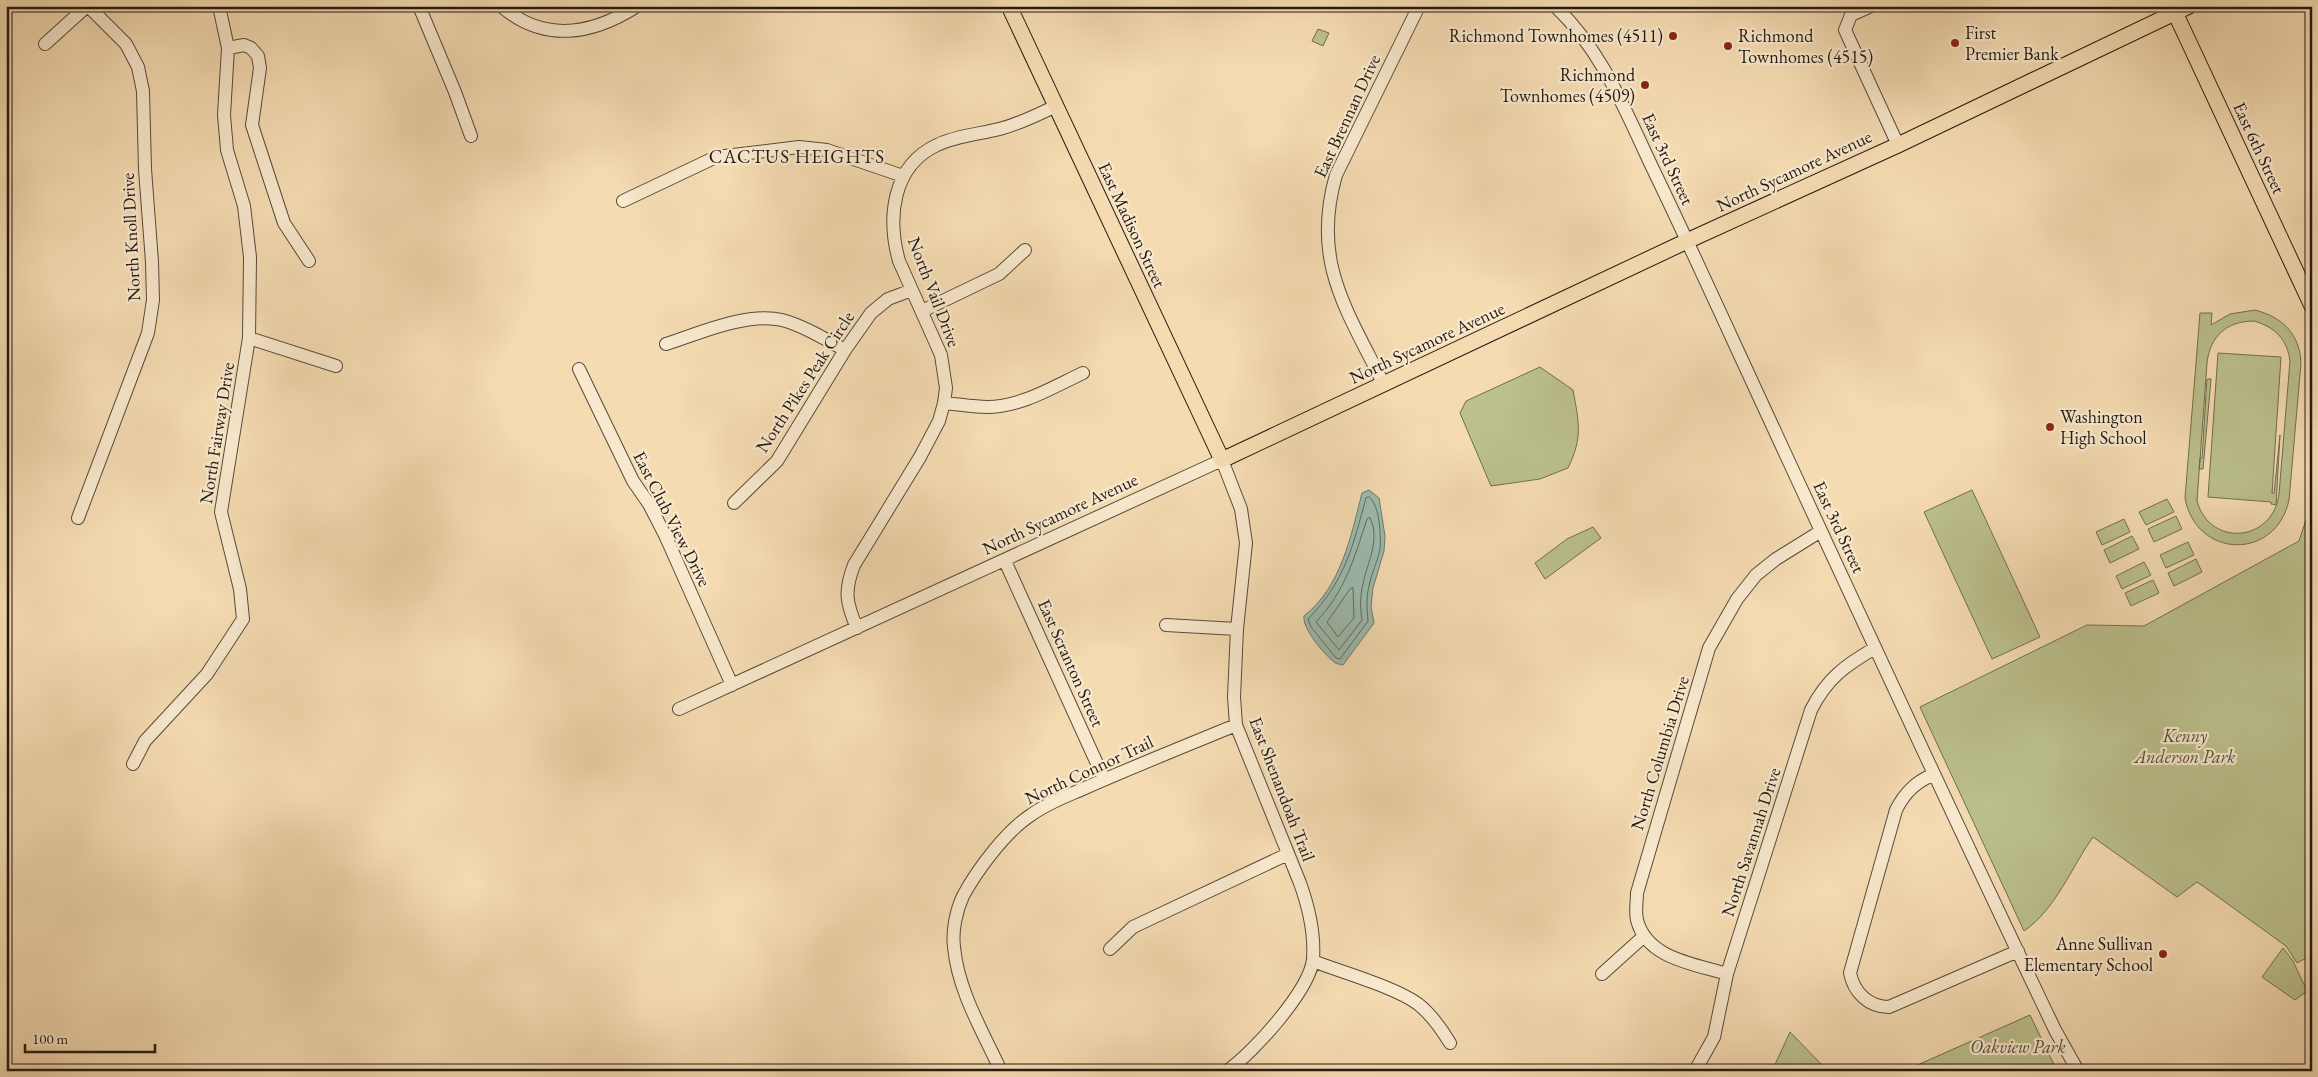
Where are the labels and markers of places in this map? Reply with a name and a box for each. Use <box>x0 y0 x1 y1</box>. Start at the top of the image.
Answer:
place label: First Premier Bank <box>1965 21 2059 65</box>
place label: Richmond Townhomes (4511) <box>1449 24 1663 47</box>
place label: Richmond Townhomes (4515) <box>1738 24 1873 68</box>
marker: Richmond Townhomes (4511) <box>1667 30 1679 42</box>
marker: First Premier Bank <box>1949 37 1961 49</box>
marker: Richmond Townhomes (4515) <box>1722 40 1734 52</box>
place label: Richmond Townhomes (4509) <box>1500 63 1636 107</box>
marker: Richmond Townhomes (4509) <box>1639 79 1651 91</box>
place label: Washington High School <box>2060 405 2147 449</box>
marker: Washington High School <box>2044 421 2056 433</box>
place label: Anne Sullivan Elementary School <box>2024 932 2153 976</box>
marker: Anne Sullivan Elementary School <box>2157 948 2169 960</box>

